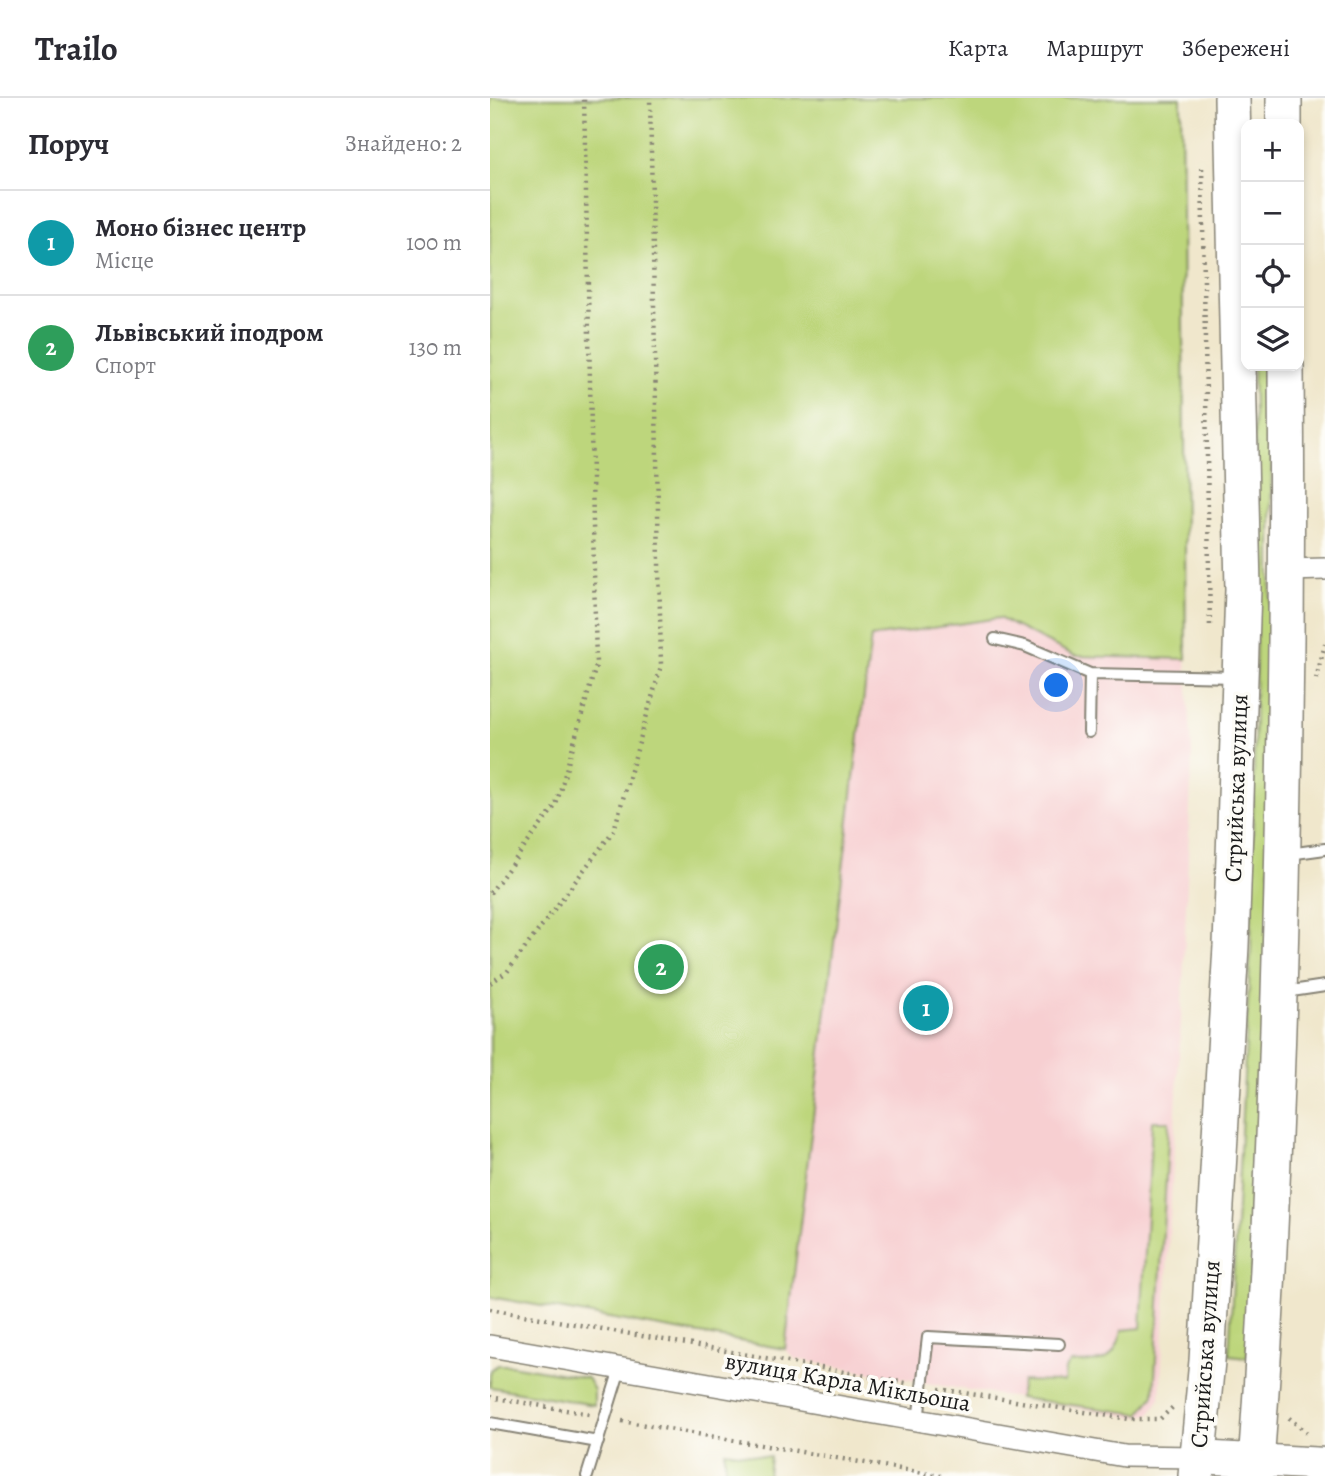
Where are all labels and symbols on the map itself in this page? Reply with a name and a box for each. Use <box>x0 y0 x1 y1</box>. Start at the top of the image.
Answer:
your location <box>1039 668 1073 702</box>
street label: Стрийська вулиця <box>1217 693 1255 883</box>
pin: 2 <box>638 941 684 993</box>
pin: 1 <box>903 982 949 1034</box>
street label: Стрийська вулиця <box>1182 1259 1228 1449</box>
street label: вулиця Карла Мікльоша <box>723 1345 973 1419</box>

